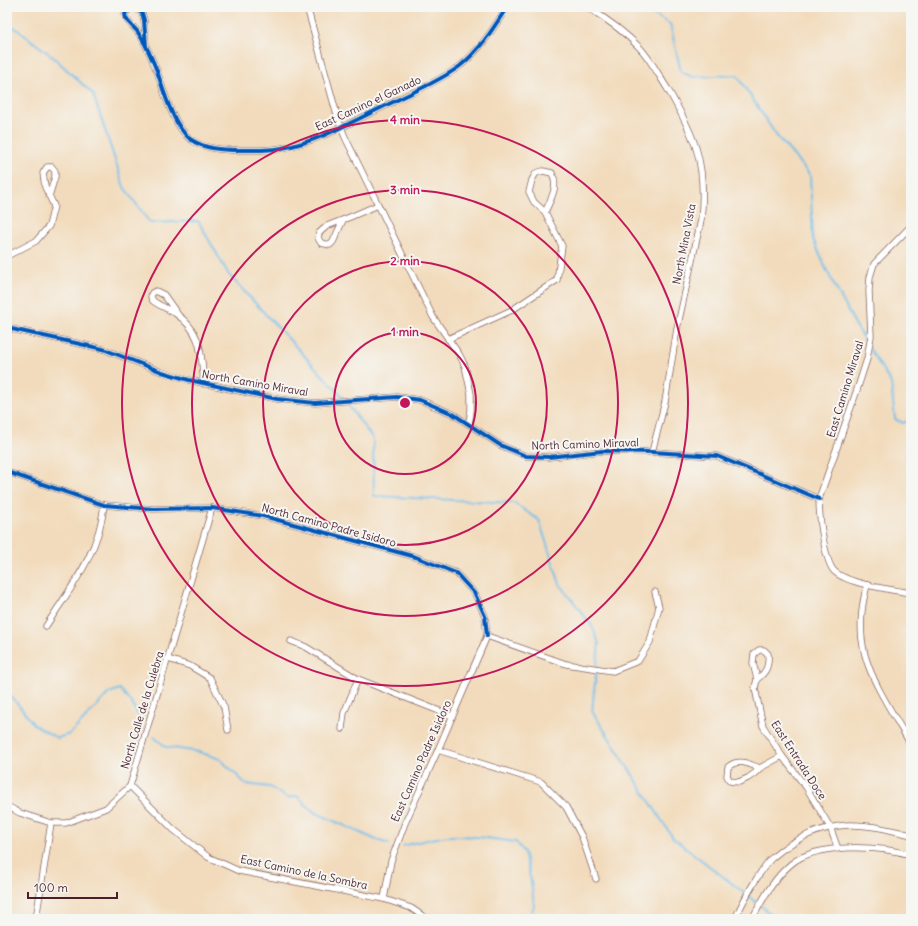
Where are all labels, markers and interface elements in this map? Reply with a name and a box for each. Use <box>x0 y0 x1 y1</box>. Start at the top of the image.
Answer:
street label: East Camino el Ganado <box>313 72 423 134</box>
text: 4 min <box>390 112 420 127</box>
text: 3 min <box>390 182 420 197</box>
street label: North Mina Vista <box>669 203 699 285</box>
text: 2 min <box>390 253 420 268</box>
text: 1 min <box>391 324 419 339</box>
street label: East Camino Miraval <box>824 339 866 439</box>
street label: North Camino Miraval <box>201 367 309 399</box>
centre of rings <box>398 396 412 410</box>
street label: North Camino Miraval <box>531 435 639 453</box>
street label: North Camino Padre Isidoro <box>260 500 398 550</box>
street label: North Calle de la Culebra <box>117 649 167 771</box>
street label: East Camino Padre Isidoro <box>388 698 454 824</box>
street label: East Entrada Doce <box>768 718 830 802</box>
street label: East Camino de la Sombra <box>239 852 369 892</box>
scale bar <box>28 874 117 900</box>
text: 100 m <box>34 880 68 895</box>

